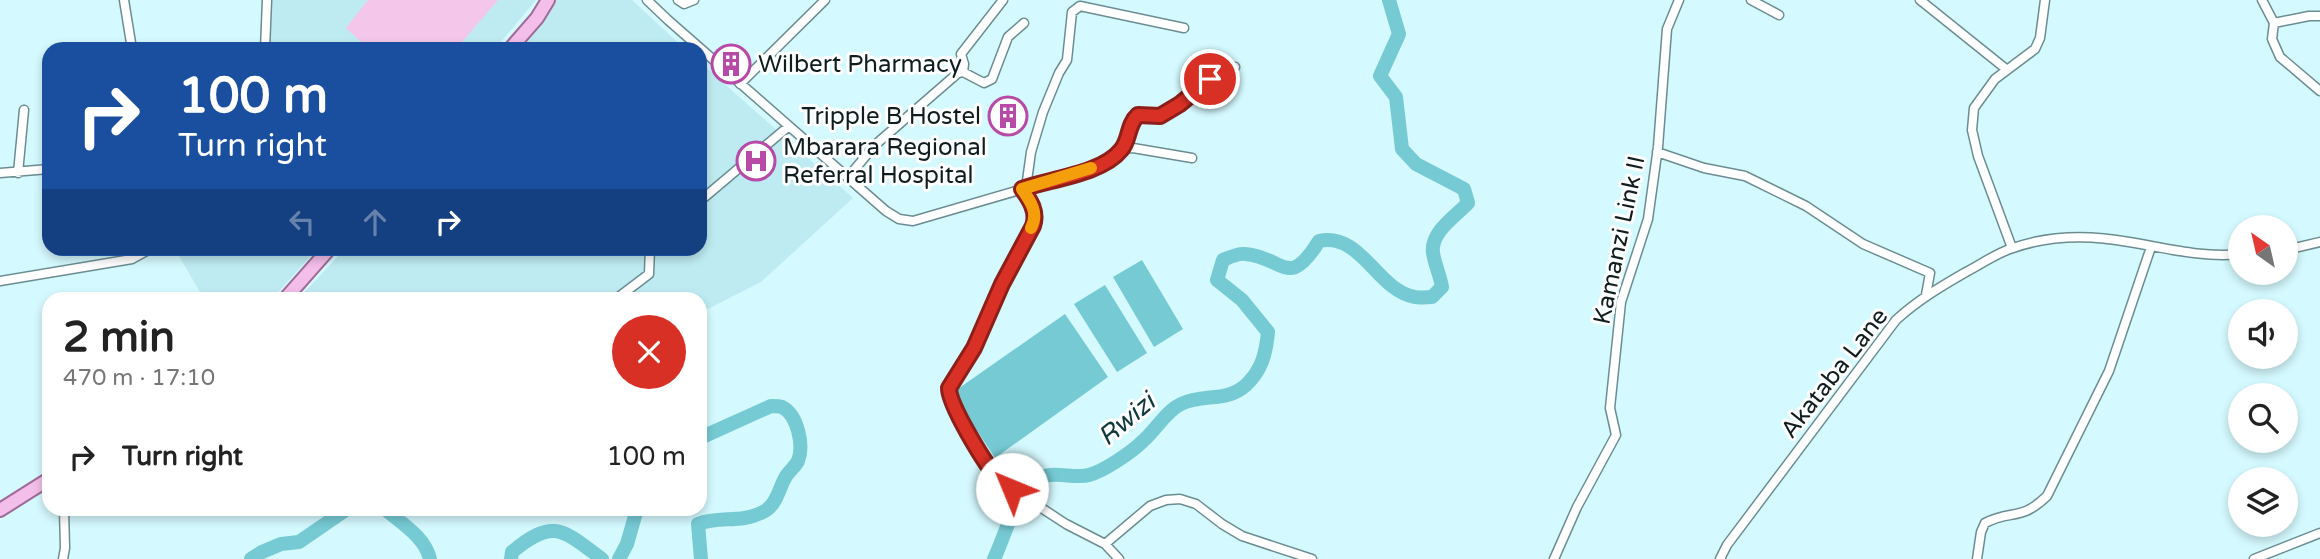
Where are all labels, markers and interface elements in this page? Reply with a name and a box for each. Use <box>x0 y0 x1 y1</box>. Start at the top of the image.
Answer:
building icon: Wilbert Pharmacy <box>710 43 752 85</box>
pin <box>1180 49 1240 109</box>
place label: Wilbert Pharmacy <box>758 50 962 79</box>
icon: arrive <box>1191 60 1229 98</box>
text: 100 m <box>178 67 328 126</box>
icon: right <box>63 70 154 161</box>
building icon: Tripple B Hostel <box>987 95 1029 137</box>
place label: Tripple B Hostel <box>801 102 981 131</box>
text: Turn right <box>178 127 327 165</box>
place label: Mbarara Regional Referral Hospital <box>783 133 987 190</box>
hospital icon: Mbarara Regional Referral Hospital <box>735 140 777 182</box>
street label: Kamanzi Link II <box>1587 153 1651 327</box>
icon: left <box>283 203 321 241</box>
icon: ahead <box>356 203 394 241</box>
icon: right <box>429 203 467 241</box>
north arrow <box>2228 215 2298 285</box>
map controls <box>2228 215 2298 537</box>
button: sound <box>2228 299 2298 369</box>
street label: Akataba Lane <box>1775 303 1894 444</box>
text: 2 min <box>63 312 175 363</box>
button: close <box>612 315 686 389</box>
text: 470 m · 17:10 <box>63 364 215 392</box>
button: search <box>2228 383 2298 453</box>
water label: Rwizi <box>1091 384 1164 452</box>
icon: right <box>63 438 101 476</box>
text: Turn right <box>122 441 243 472</box>
text: 100 m <box>606 441 686 472</box>
position arrow <box>975 452 1049 526</box>
button: layers <box>2228 467 2298 537</box>

